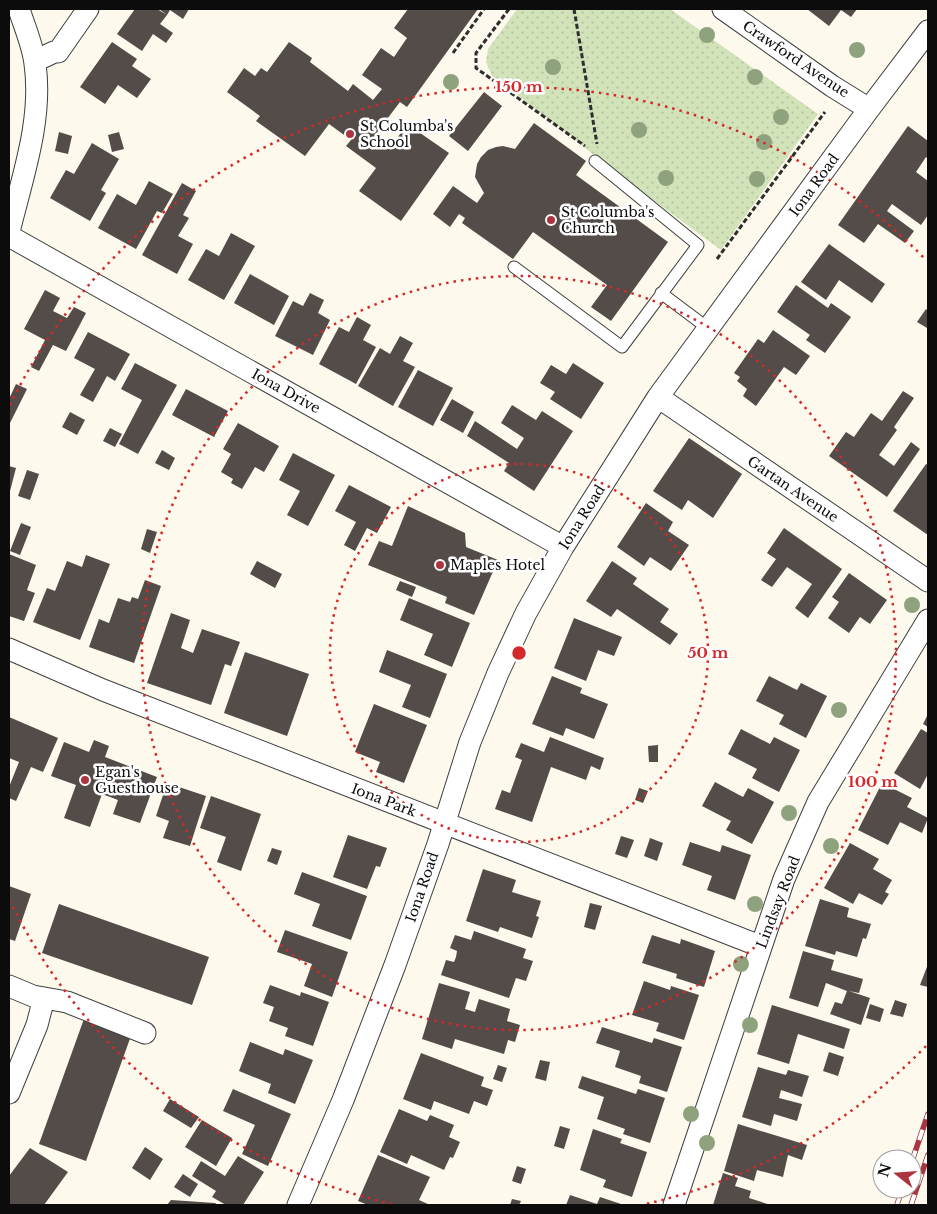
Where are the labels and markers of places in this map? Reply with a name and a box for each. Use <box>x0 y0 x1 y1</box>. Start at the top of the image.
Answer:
place label: St Columba's School <box>360 117 453 151</box>
marker: St Columba's School <box>344 128 356 140</box>
place label: St Columba's Church <box>561 203 654 237</box>
marker: St Columba's Church <box>545 214 557 226</box>
place label: Maples Hotel <box>450 556 546 574</box>
marker: Maples Hotel <box>434 559 446 571</box>
centre of rings <box>510 644 528 662</box>
place label: Egan's Guesthouse <box>95 763 179 797</box>
marker: Egan's Guesthouse <box>79 774 91 786</box>

